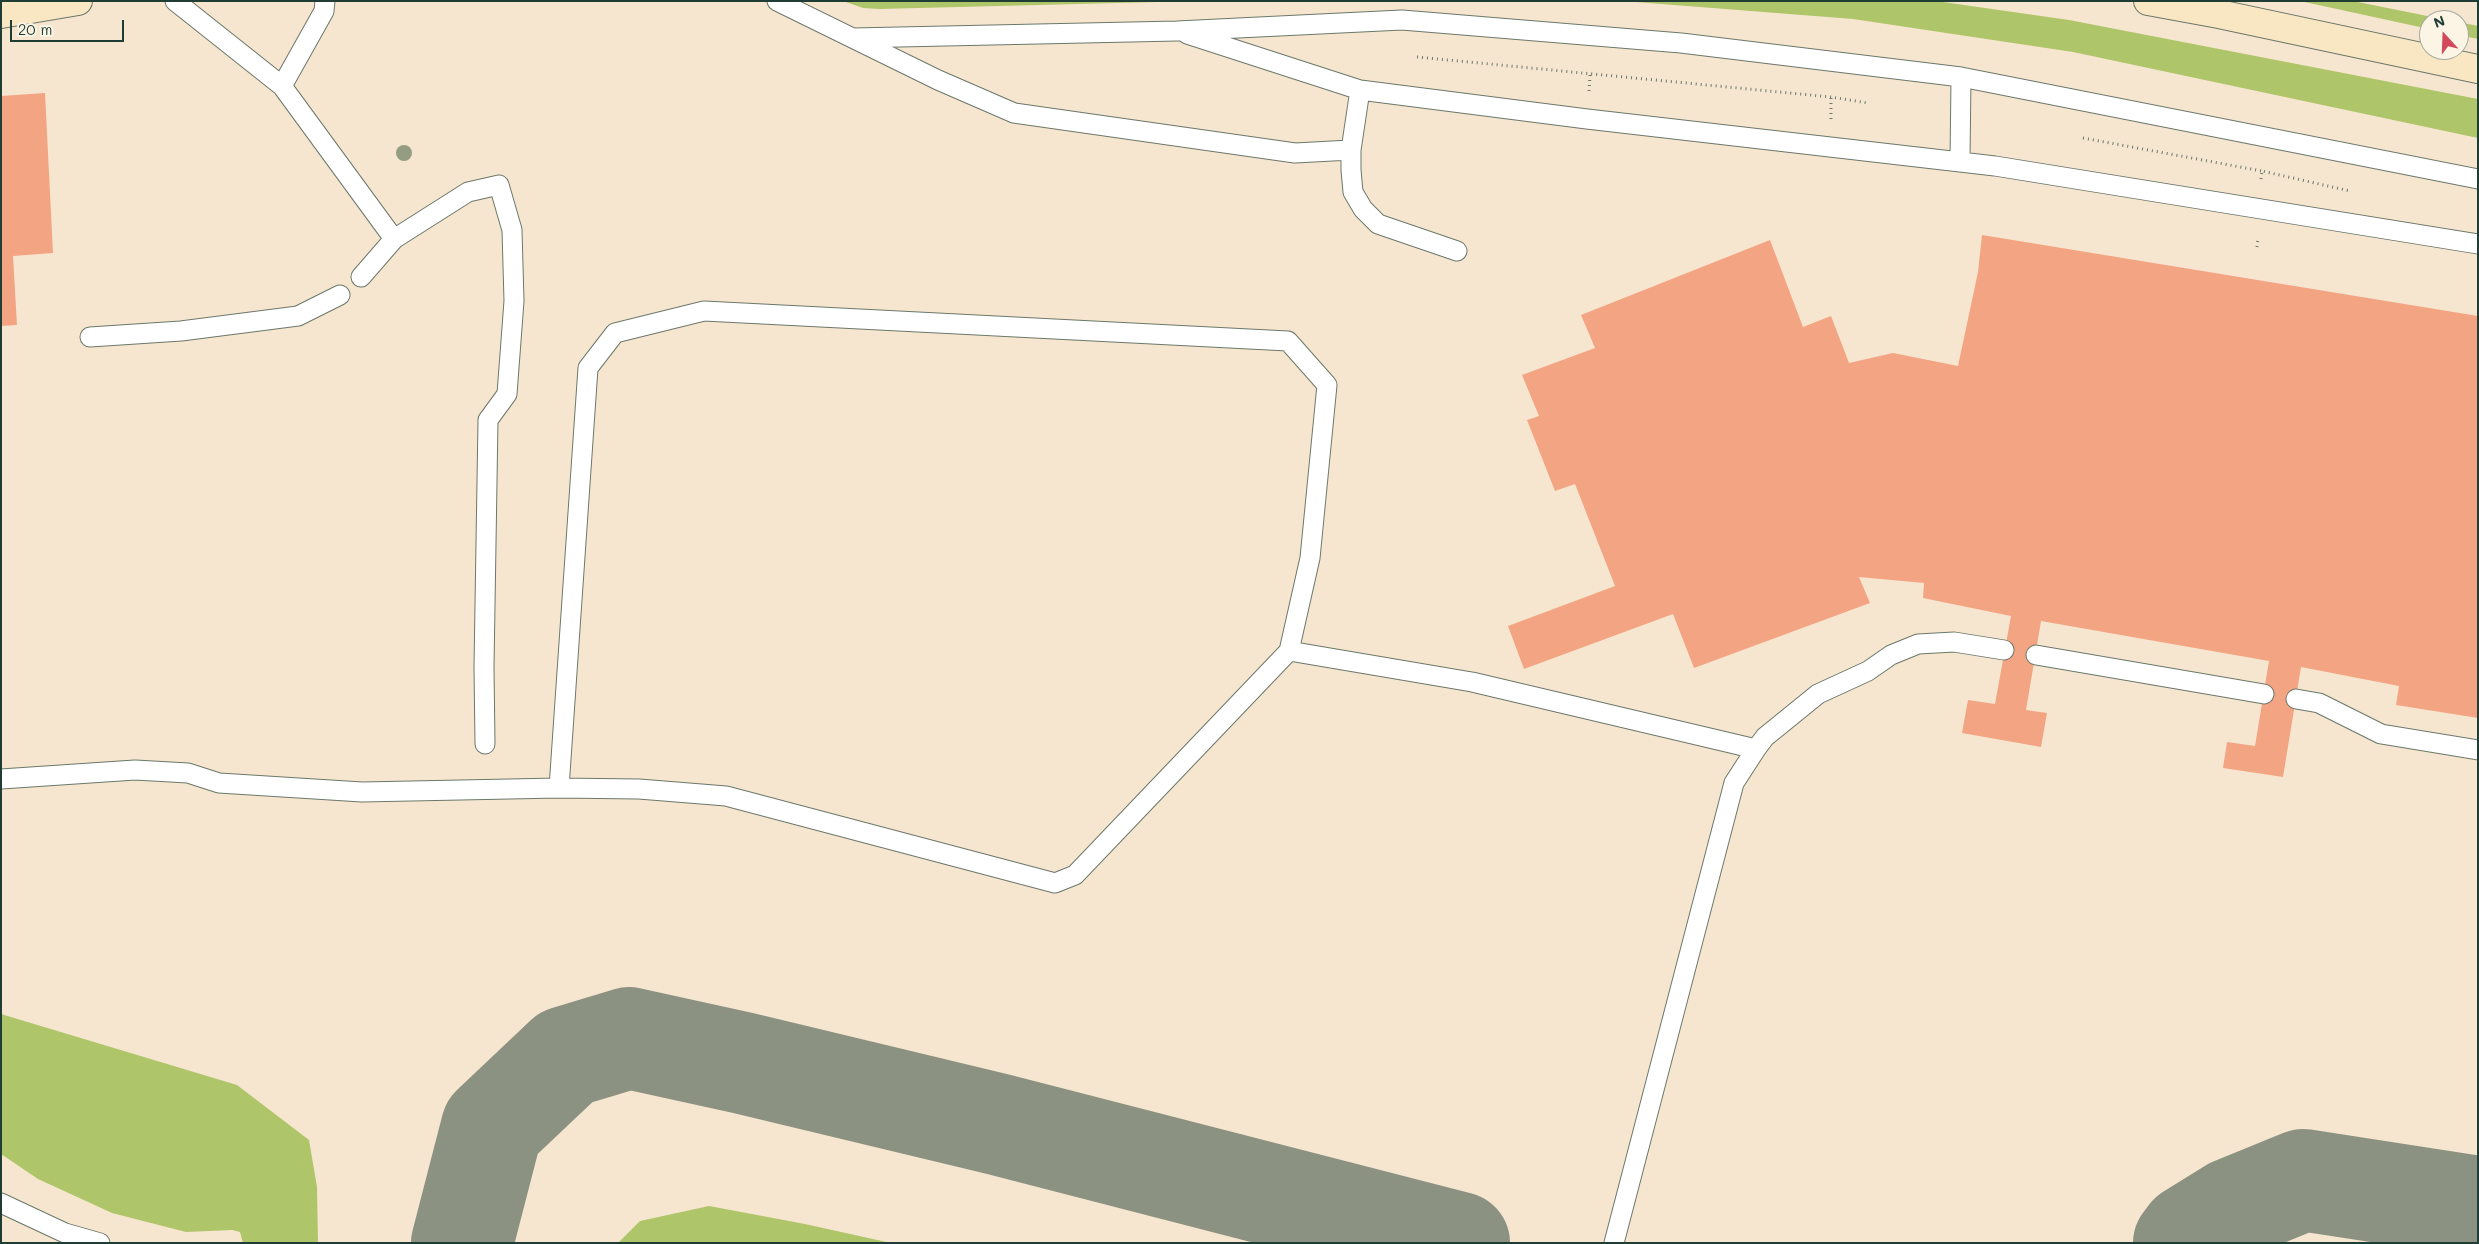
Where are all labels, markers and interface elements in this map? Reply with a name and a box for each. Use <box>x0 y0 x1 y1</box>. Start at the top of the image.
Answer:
scale bar <box>12 10 126 42</box>
north arrow <box>2419 10 2469 60</box>
text: N <box>2431 11 2447 32</box>
text: 20 m <box>18 19 52 39</box>

